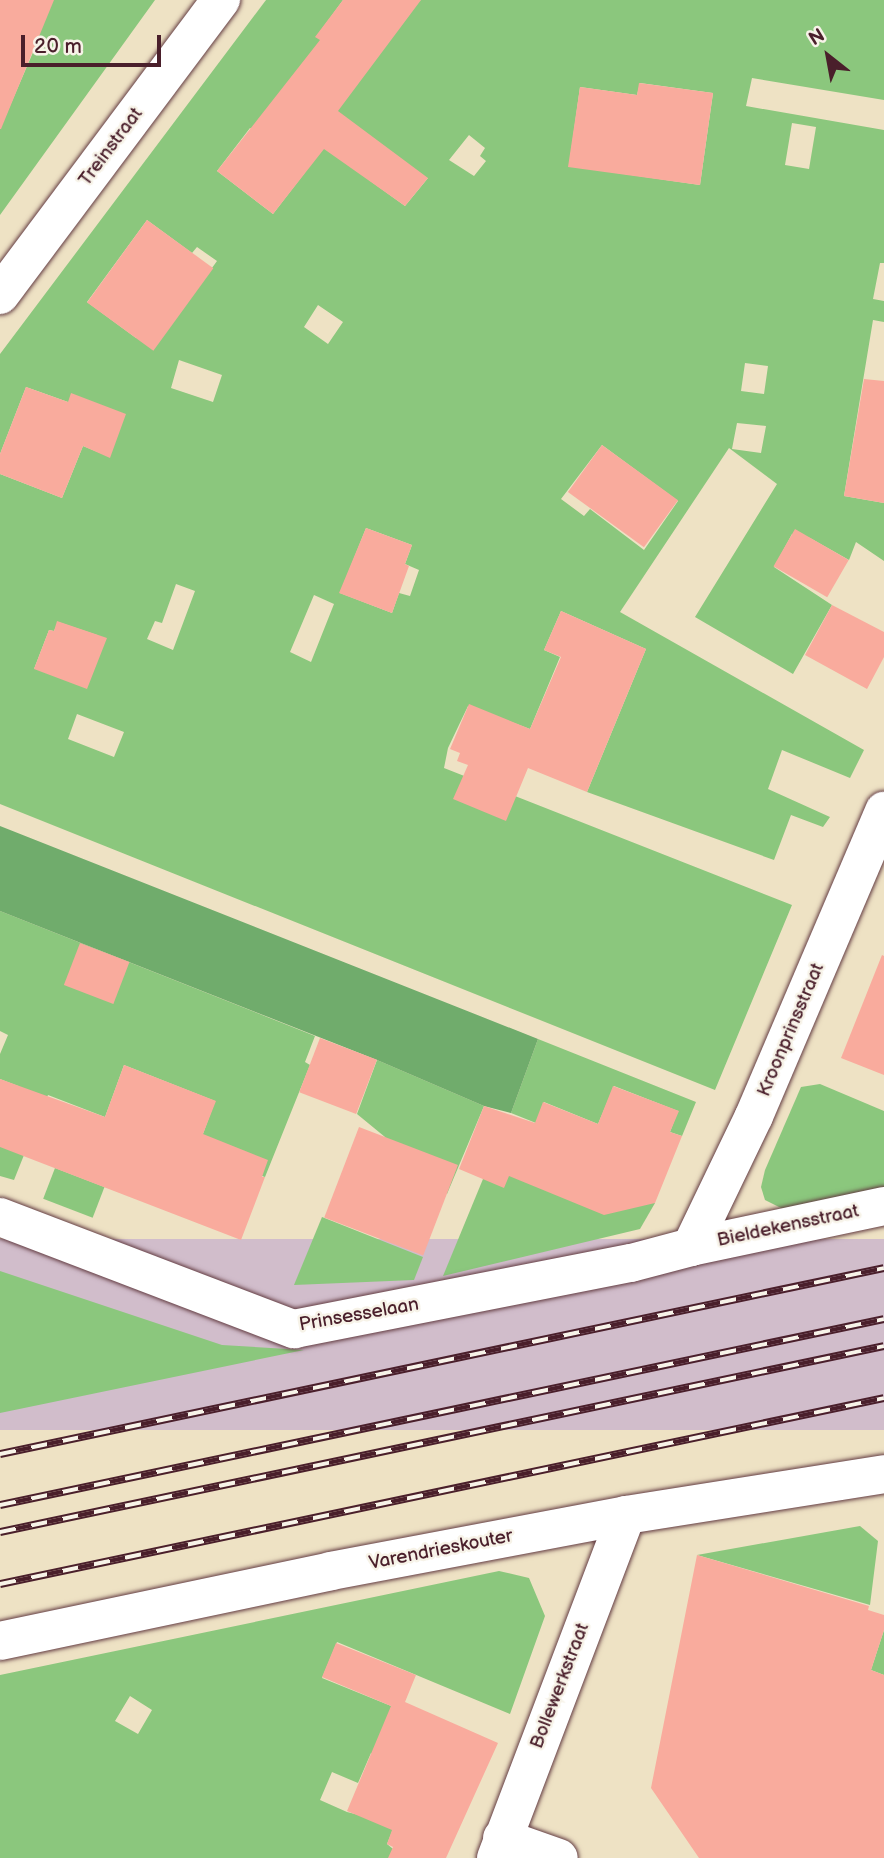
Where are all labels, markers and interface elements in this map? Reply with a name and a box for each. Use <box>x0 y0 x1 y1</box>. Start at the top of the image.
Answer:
scale bar <box>24 21 164 65</box>
north arrow <box>793 21 863 91</box>
text: N <box>805 24 829 51</box>
text: 20 m <box>34 34 82 59</box>
street label: Treinstraat <box>74 103 148 191</box>
street label: Kroonprinsstraat <box>753 960 829 1100</box>
street label: Bieldekensstraat <box>715 1200 861 1252</box>
street label: Prinsesselaan <box>297 1293 421 1337</box>
street label: Varendrieskouter <box>367 1525 515 1575</box>
street label: Bollewerkstraat <box>526 1620 594 1752</box>

